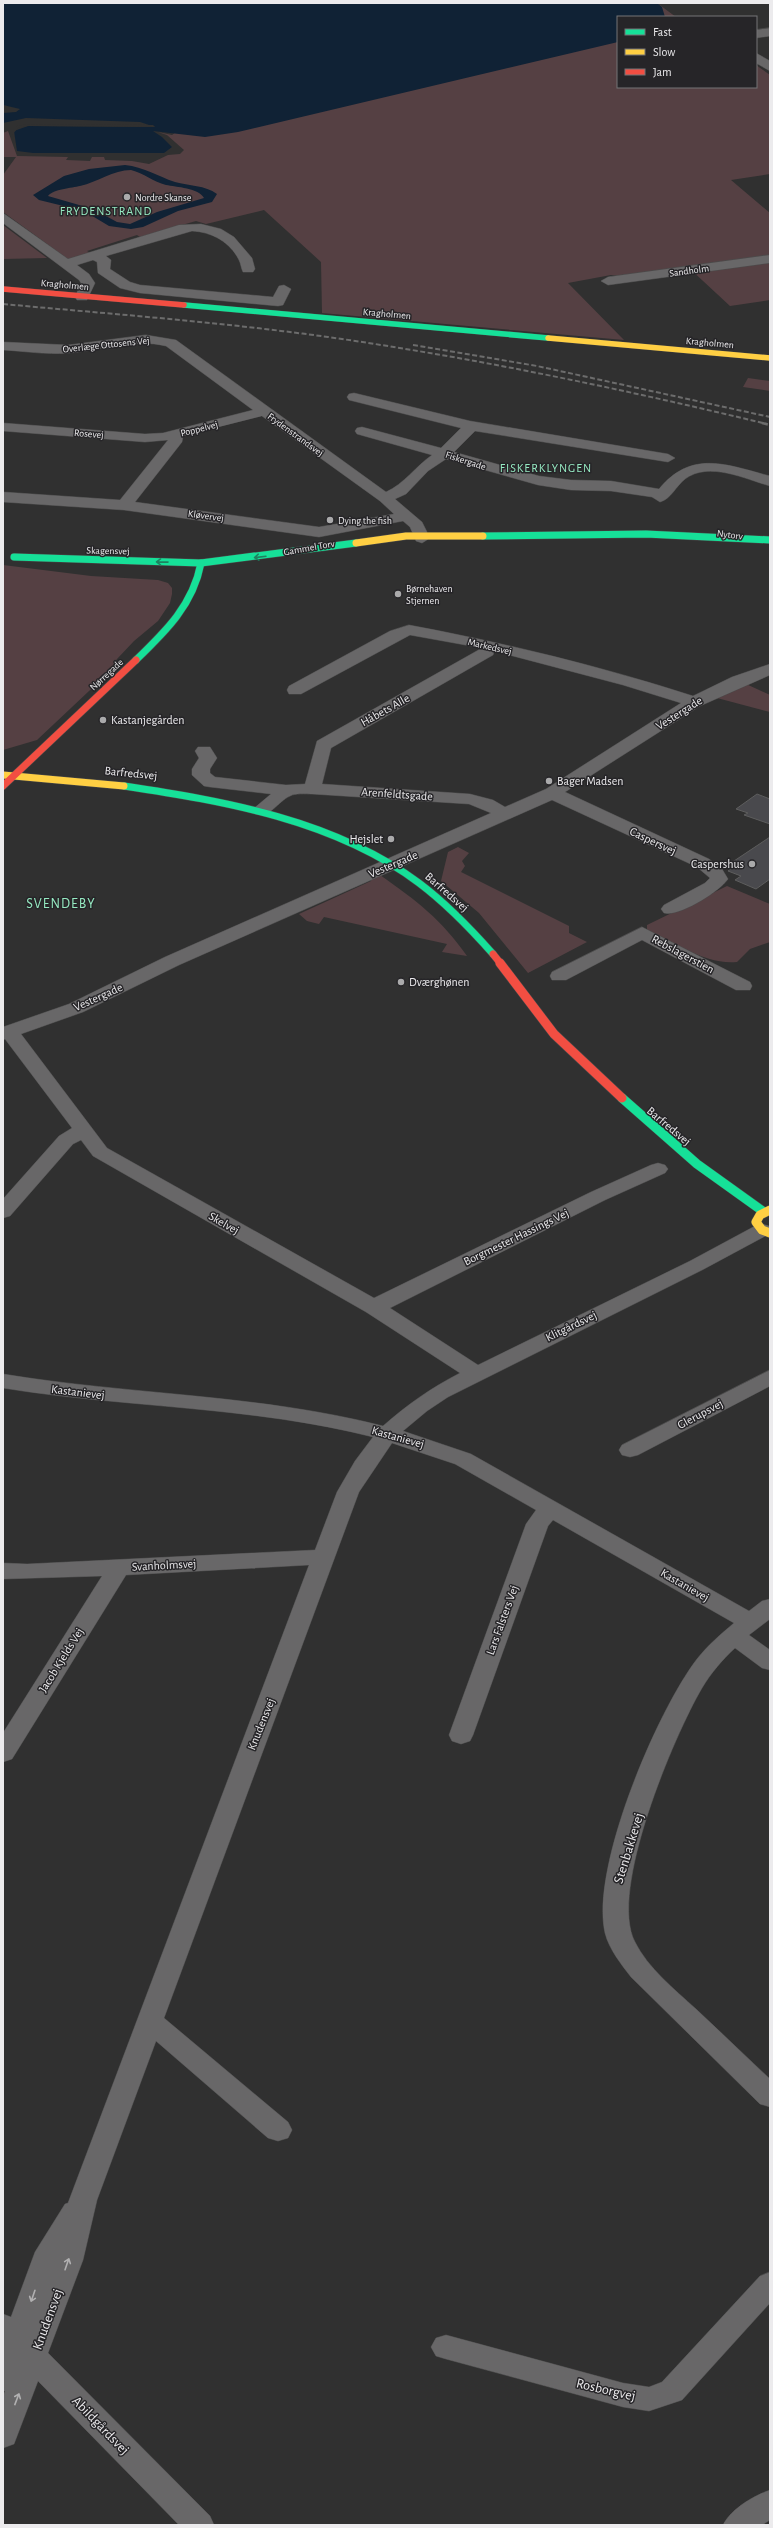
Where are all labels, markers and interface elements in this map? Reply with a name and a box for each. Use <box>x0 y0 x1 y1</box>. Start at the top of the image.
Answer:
legend <box>617 16 757 88</box>
text: Fast <box>653 26 672 38</box>
text: Slow <box>653 46 675 58</box>
text: Jam <box>653 66 672 78</box>
marker: Nordre Skanse <box>122 192 132 202</box>
place label: Nordre Skanse <box>135 193 192 203</box>
district label: FRYDENSTRAND <box>60 205 152 217</box>
street label: Sandholm <box>669 263 710 279</box>
street label: Kragholmen <box>40 278 89 292</box>
street label: Kragholmen <box>362 307 411 321</box>
street label: Overlæge Ottosens Vej <box>62 335 150 355</box>
street label: Kragholmen <box>685 336 734 350</box>
street label: Frydenstrandsvej <box>266 411 325 458</box>
street label: Poppelvej <box>179 419 219 438</box>
street label: Rosevej <box>74 428 104 440</box>
street label: Fiskergade <box>444 450 488 472</box>
district label: FISKERKLYNGEN <box>500 462 592 474</box>
street label: Kløvervej <box>187 509 224 523</box>
marker: Dying the fish <box>325 515 335 525</box>
place label: Dying the fish <box>338 516 392 526</box>
street label: Nytorv <box>716 528 744 542</box>
street label: Gammel Torv <box>283 538 336 557</box>
street label: Skagensvej <box>86 546 130 556</box>
one-way arrow <box>254 553 267 561</box>
one-way arrow <box>156 558 169 566</box>
place label: Børnehaven Stjernen <box>406 584 453 606</box>
marker: Børnehaven Stjernen <box>393 589 403 599</box>
street label: Markedsvej <box>467 637 513 657</box>
street label: Nørregade <box>88 657 126 693</box>
street label: Håbets Alle <box>359 692 411 728</box>
street label: Vestergade <box>654 694 704 732</box>
place label: Kastanjegården <box>111 714 184 727</box>
marker: Kastanjegården <box>98 715 108 725</box>
street label: Barfredsvej <box>104 764 158 783</box>
place label: Bager Madsen <box>557 775 623 787</box>
marker: Bager Madsen <box>544 776 554 786</box>
street label: Arenfeldtsgade <box>361 786 433 802</box>
street label: Caspersvej <box>627 825 678 858</box>
place label: Hejslet <box>350 833 383 846</box>
marker: Hejslet <box>386 834 396 844</box>
street label: Vestergade <box>367 848 419 880</box>
place label: Caspershus <box>691 858 744 870</box>
marker: Caspershus <box>747 859 757 869</box>
street label: Barfredsvej <box>422 870 471 915</box>
district label: SVENDEBY <box>26 897 96 911</box>
street label: Rebslagerstien <box>650 932 716 976</box>
place label: Dværghønen <box>409 976 469 988</box>
marker: Dværghønen <box>396 977 406 987</box>
street label: Vestergade <box>72 981 124 1013</box>
street label: Barfredsvej <box>644 1104 693 1148</box>
street label: Borgmester Hassings Vej <box>462 1206 571 1269</box>
street label: Skelvej <box>206 1210 241 1237</box>
street label: Klitgårdsvej <box>544 1308 599 1344</box>
street label: Kastanievej <box>50 1383 105 1402</box>
street label: Glerupsvej <box>675 1397 725 1432</box>
street label: Kastanievej <box>370 1424 426 1451</box>
street label: Svanholmsvej <box>131 1557 197 1574</box>
street label: Kastanievej <box>658 1566 711 1605</box>
street label: Lars Falsters Vej <box>484 1584 521 1657</box>
street label: Jacob Kjelds Vej <box>36 1626 86 1695</box>
street label: Knudensvej <box>245 1696 278 1752</box>
street label: Stenbakkevej <box>612 1811 646 1885</box>
one-way arrow <box>64 2257 71 2270</box>
street label: Knudensvej <box>30 2287 65 2352</box>
one-way arrow <box>29 2290 37 2302</box>
street label: Rosborgvej <box>575 2376 637 2404</box>
one-way arrow <box>13 2393 21 2405</box>
street label: Abildgårdsvej <box>69 2394 131 2458</box>

